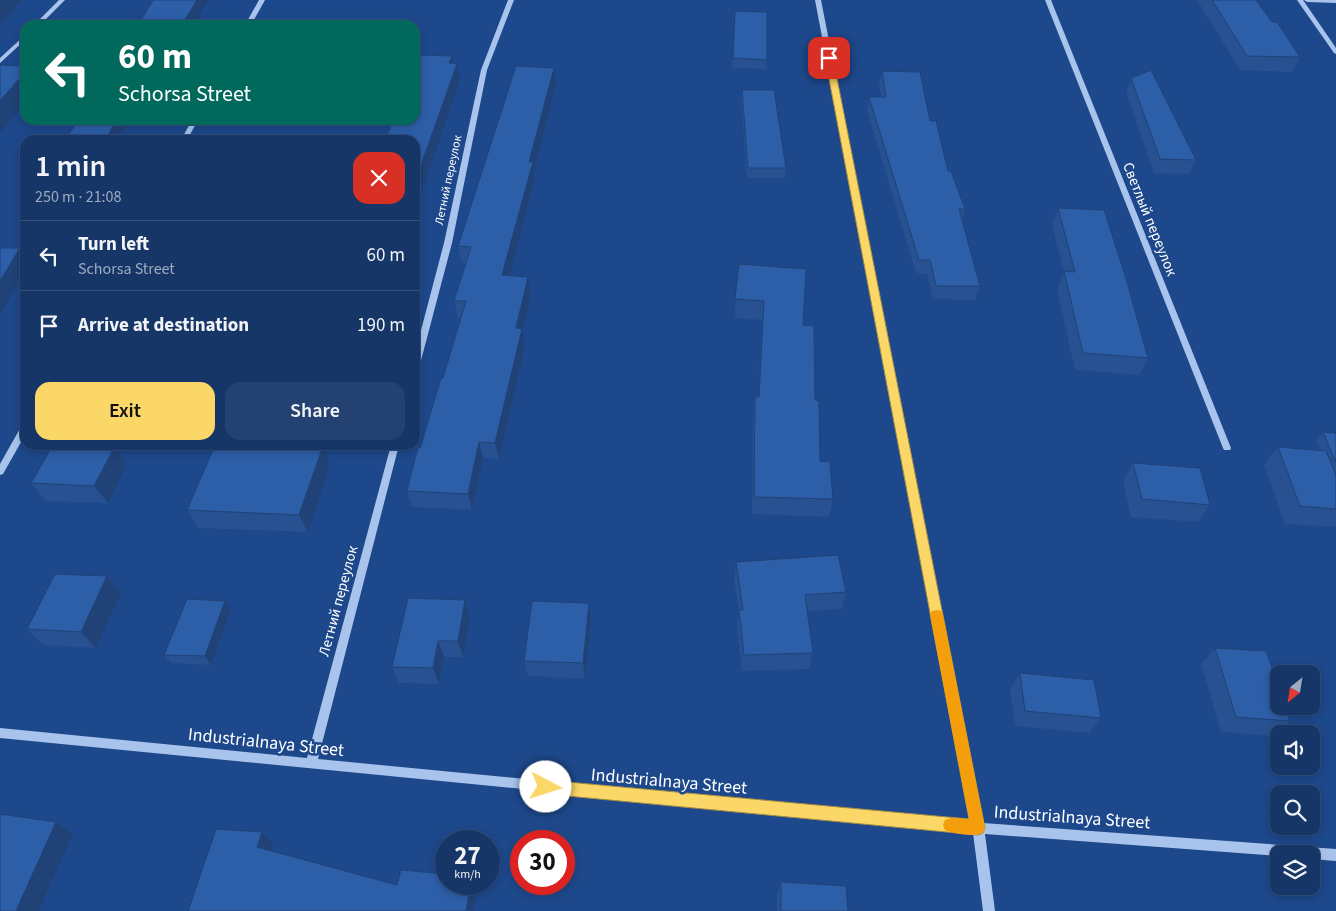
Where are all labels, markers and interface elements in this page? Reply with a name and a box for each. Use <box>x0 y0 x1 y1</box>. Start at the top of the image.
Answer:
text: 60 m <box>118 32 192 82</box>
pin <box>808 37 850 79</box>
icon: left <box>35 40 100 105</box>
icon: arrive <box>815 44 843 72</box>
text: Schorsa Street <box>118 78 251 110</box>
street label: Летний переулок <box>431 134 466 226</box>
text: 1 min <box>35 145 106 188</box>
button: close <box>353 152 405 204</box>
street label: Светлый переулок <box>1117 159 1182 280</box>
text: 250 m · 21:08 <box>35 186 122 208</box>
text: Turn left <box>78 231 149 258</box>
icon: left <box>35 242 63 270</box>
text: 60 m <box>367 242 405 269</box>
text: Schorsa Street <box>78 258 175 280</box>
icon: arrive <box>35 312 63 340</box>
text: Arrive at destination <box>78 312 249 339</box>
text: 190 m <box>357 312 405 339</box>
button: Exit <box>35 382 215 440</box>
button: Share <box>225 382 405 440</box>
street label: Летний переулок <box>314 543 364 659</box>
north arrow <box>1270 665 1320 715</box>
map controls <box>1270 665 1320 895</box>
street label: Industrialnaya Street <box>187 722 345 763</box>
button: sound <box>1270 725 1320 775</box>
position arrow <box>519 760 571 812</box>
street label: Industrialnaya Street <box>590 762 748 801</box>
button: search <box>1270 785 1320 835</box>
street label: Industrialnaya Street <box>993 800 1151 835</box>
speed limit sign: 30 <box>510 830 575 895</box>
text: 27 <box>454 838 481 874</box>
button: layers <box>1270 845 1320 895</box>
text: km/h <box>454 866 481 883</box>

